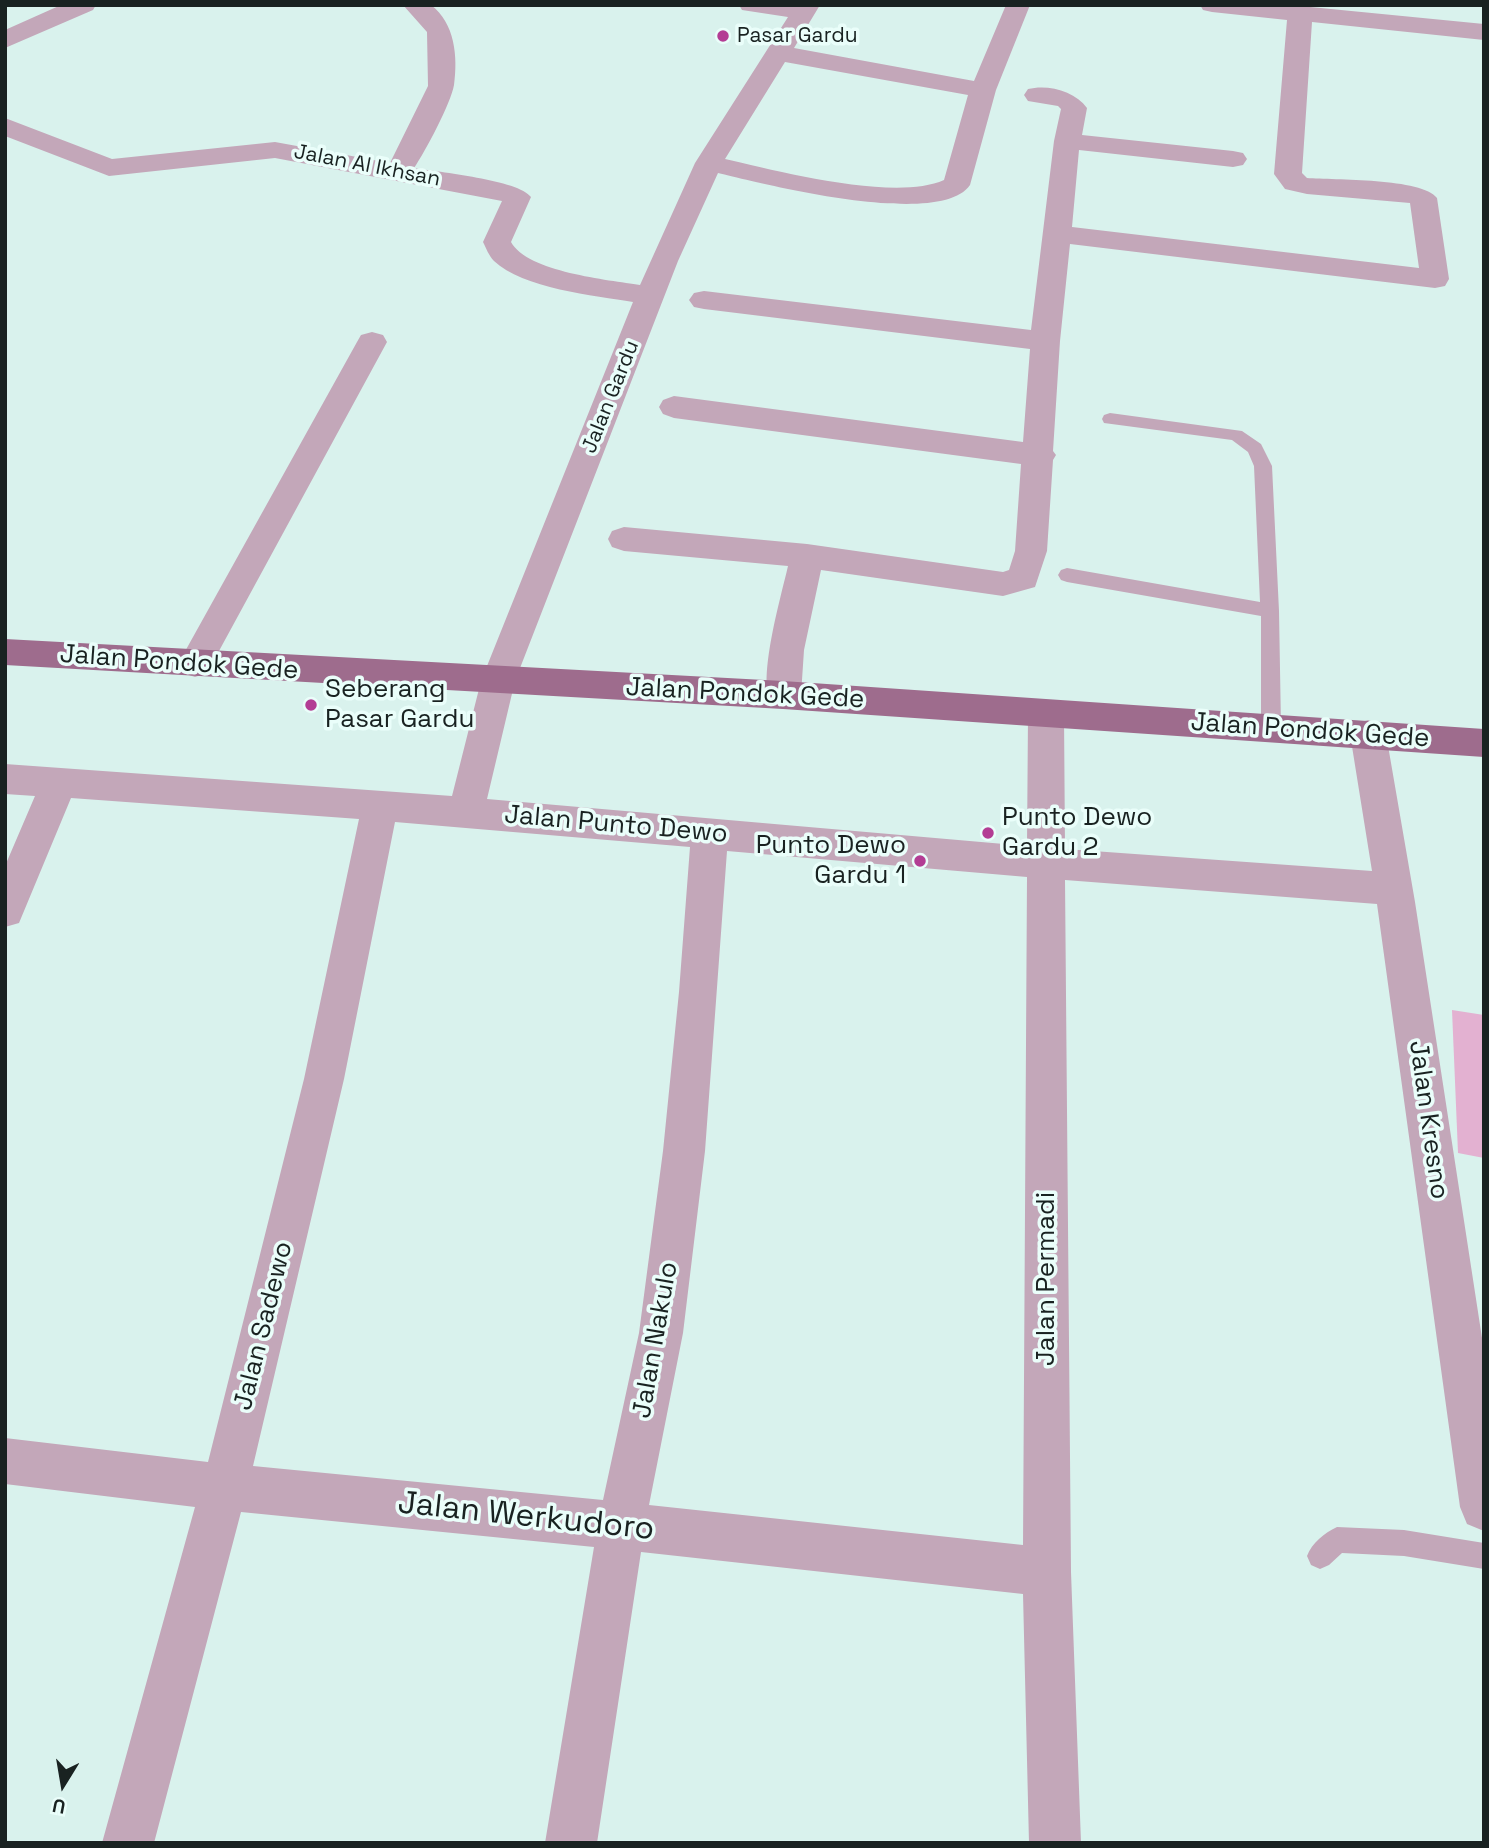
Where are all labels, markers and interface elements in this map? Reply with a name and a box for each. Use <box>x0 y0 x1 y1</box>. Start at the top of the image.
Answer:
place label: Pasar Gardu <box>737 23 858 49</box>
marker: Pasar Gardu <box>715 28 731 44</box>
street label: Jalan Al Ikhsan <box>292 139 442 193</box>
street label: Jalan Gardu <box>577 337 645 457</box>
street label: Jalan Pondok Gede <box>59 639 299 687</box>
street label: Jalan Pondok Gede <box>625 672 865 716</box>
place label: Seberang Pasar Gardu <box>325 674 474 736</box>
marker: Seberang Pasar Gardu <box>303 697 319 713</box>
street label: Jalan Pondok Gede <box>1190 707 1430 755</box>
street label: Jalan Punto Dewo <box>503 800 729 850</box>
place label: Punto Dewo Gardu 2 <box>1002 802 1152 864</box>
marker: Punto Dewo Gardu 2 <box>980 825 996 841</box>
place label: Punto Dewo Gardu 1 <box>756 830 906 892</box>
marker: Punto Dewo Gardu 1 <box>912 853 928 869</box>
street label: Jalan Kresno <box>1401 1039 1455 1201</box>
street label: Jalan Permadi <box>1031 1192 1063 1366</box>
street label: Jalan Sadewo <box>228 1238 300 1414</box>
street label: Jalan Nakulo <box>627 1259 685 1421</box>
street label: Jalan Werkudoro <box>396 1484 656 1550</box>
north arrow <box>28 1750 98 1820</box>
text: U <box>50 1793 68 1820</box>

